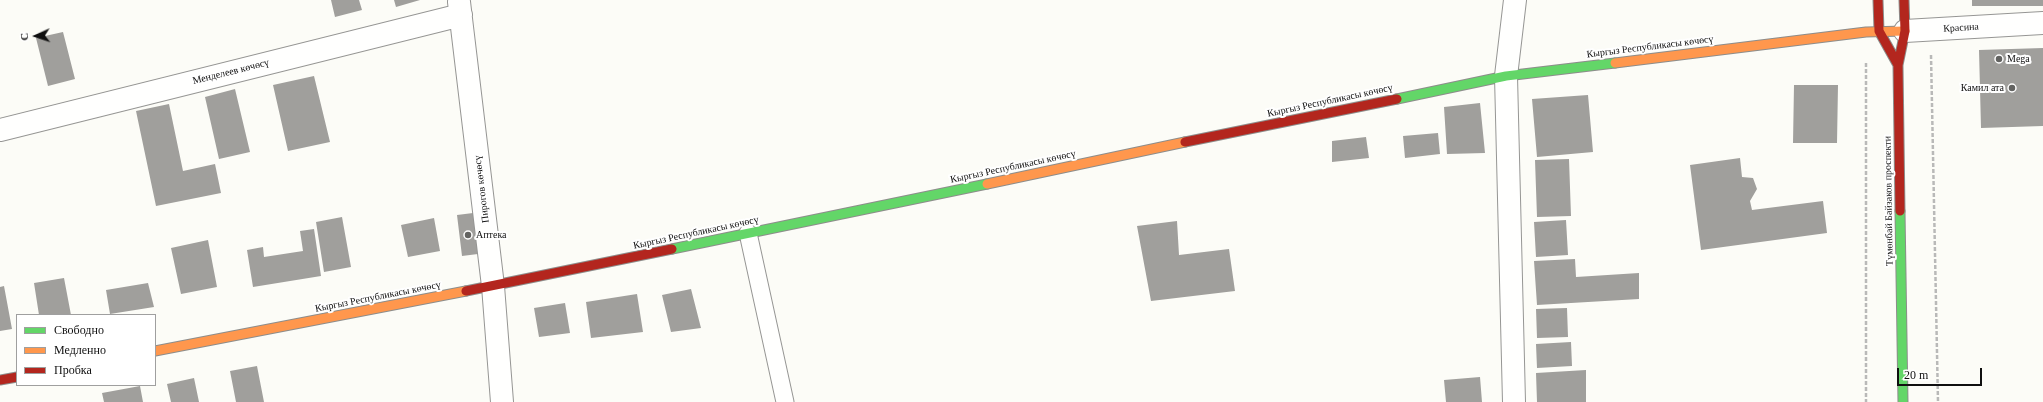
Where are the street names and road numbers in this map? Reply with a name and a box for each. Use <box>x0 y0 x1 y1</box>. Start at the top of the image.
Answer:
street label: Красина <box>1943 21 1979 35</box>
street label: Кыргыз Республикасы көчөсү <box>1586 33 1714 61</box>
street label: Менделеев көчөсү <box>191 57 271 87</box>
street label: Кыргыз Республикасы көчөсү <box>1266 82 1394 120</box>
street label: Түмөнбай Байзаков проспекти <box>1882 136 1896 266</box>
street label: Кыргыз Республикасы көчөсү <box>949 148 1077 186</box>
street label: Пирогов көчөсү <box>472 155 492 223</box>
street label: Кыргыз Республикасы көчөсү <box>632 214 760 252</box>
street label: Кыргыз Республикасы көчөсү <box>314 279 442 315</box>

